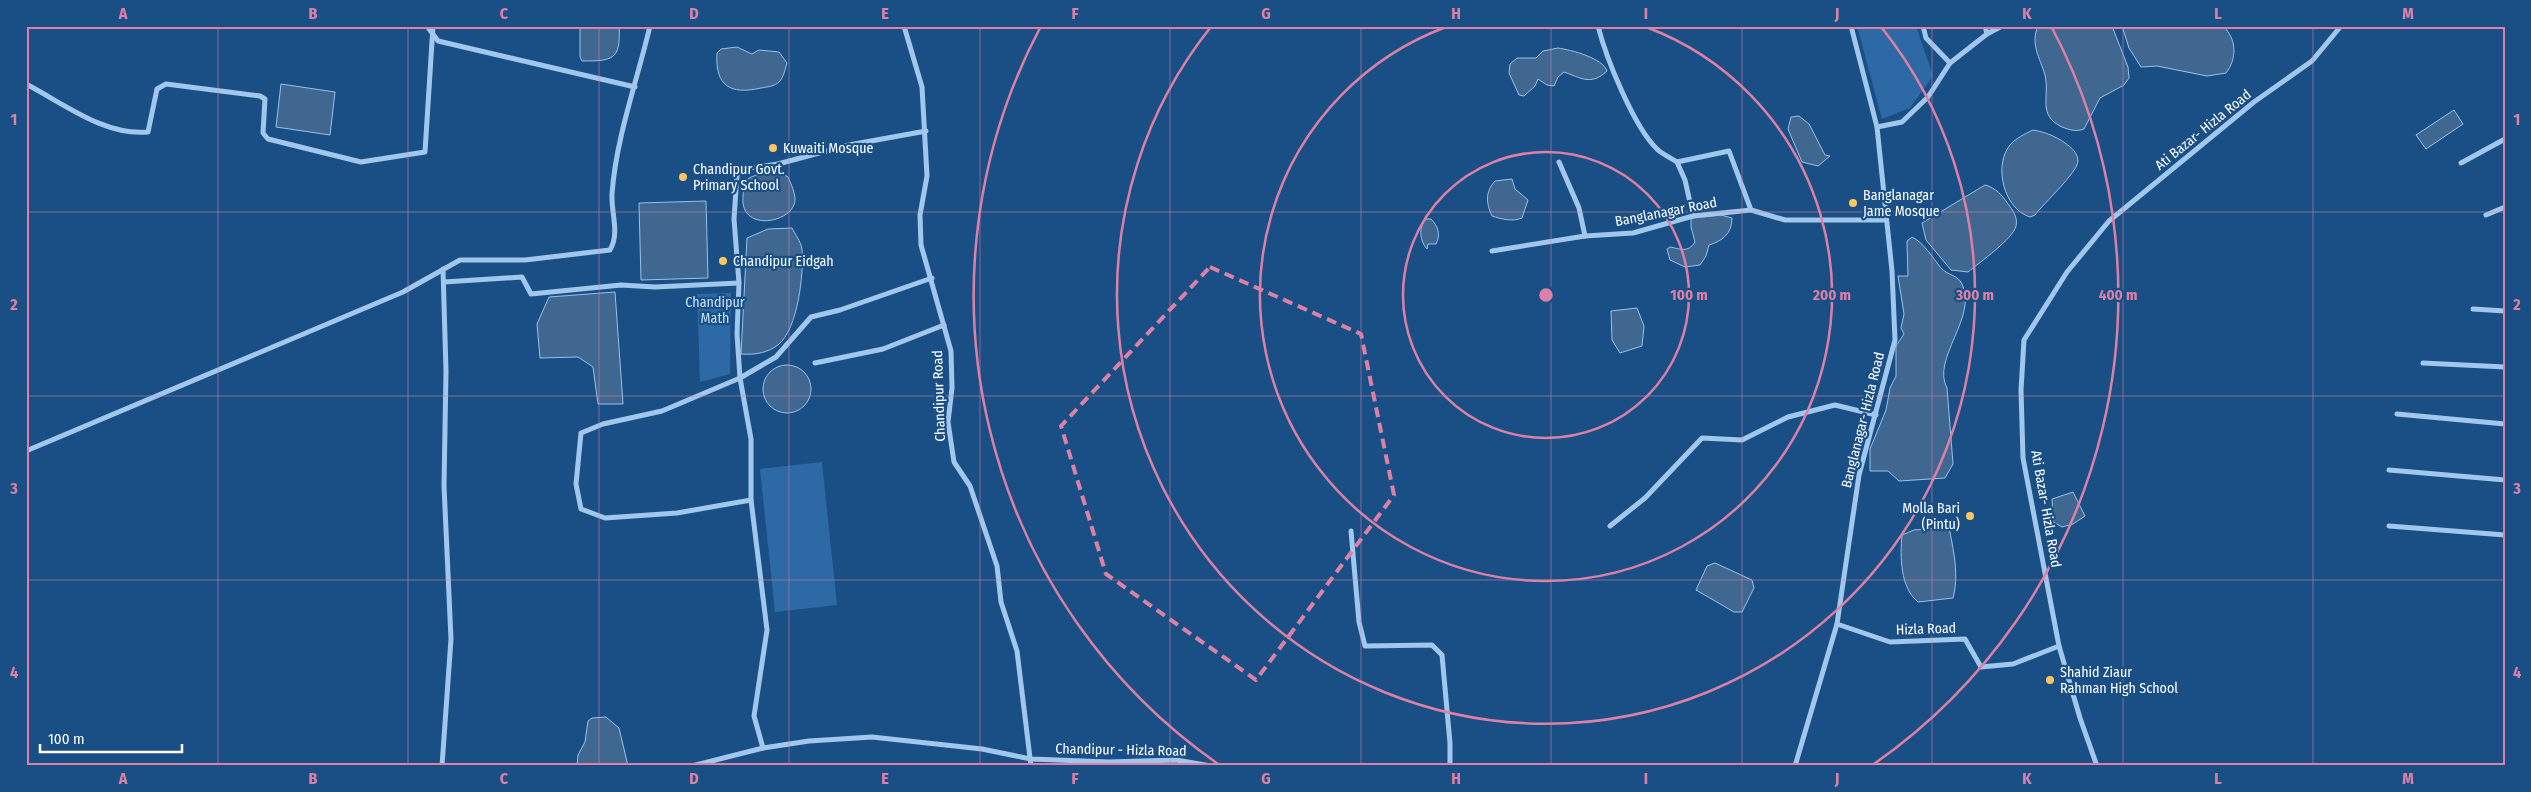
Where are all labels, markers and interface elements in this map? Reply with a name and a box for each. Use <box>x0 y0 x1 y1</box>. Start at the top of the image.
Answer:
text: A <box>118 4 128 23</box>
text: B <box>309 4 318 23</box>
text: C <box>500 4 509 23</box>
text: D <box>689 4 699 23</box>
text: E <box>881 4 889 23</box>
text: F <box>1071 4 1079 23</box>
text: G <box>1261 4 1271 23</box>
text: H <box>1451 4 1461 23</box>
text: I <box>1644 4 1648 23</box>
text: J <box>1834 4 1839 23</box>
text: K <box>2022 4 2032 23</box>
text: L <box>2214 4 2222 23</box>
text: M <box>2402 4 2414 23</box>
street label: Ati Bazar- Hizla Road <box>2152 86 2254 174</box>
text: 1 <box>11 110 17 129</box>
text: 1 <box>2514 110 2520 129</box>
place label: Kuwaiti Mosque <box>783 140 873 157</box>
marker: Kuwaiti Mosque <box>767 142 779 154</box>
place label: Chandipur Govt. Primary School <box>693 161 785 194</box>
marker: Chandipur Govt. Primary School <box>677 171 689 183</box>
place label: Banglanagar Jame Mosque <box>1863 187 1940 220</box>
street label: Banglanagar Road <box>1614 194 1718 230</box>
marker: Banglanagar Jame Mosque <box>1847 197 1859 209</box>
place label: Chandipur Eidgah <box>733 253 834 270</box>
marker: Chandipur Eidgah <box>717 255 729 267</box>
centre of rings <box>1537 286 1555 304</box>
text: 100 m <box>1670 286 1708 304</box>
text: 200 m <box>1812 286 1851 304</box>
text: 300 m <box>1955 286 1994 304</box>
text: 400 m <box>2099 286 2137 304</box>
park label: Chandipur Math <box>685 294 745 327</box>
text: 2 <box>9 295 18 314</box>
text: 2 <box>2512 295 2521 314</box>
street label: Chandipur Road <box>929 350 949 442</box>
street label: Banglanagar- Hizla Road <box>1838 350 1888 490</box>
street label: Ati Bazar- Hizla Road <box>2027 449 2065 569</box>
text: 3 <box>9 479 18 498</box>
text: 3 <box>2512 479 2521 498</box>
place label: Molla Bari (Pintu) <box>1902 500 1960 533</box>
marker: Molla Bari (Pintu) <box>1964 510 1976 522</box>
street label: Hizla Road <box>1896 619 1956 639</box>
text: 4 <box>10 663 18 682</box>
text: 4 <box>2513 663 2521 682</box>
place label: Shahid Ziaur Rahman High School <box>2060 664 2178 697</box>
marker: Shahid Ziaur Rahman High School <box>2044 674 2056 686</box>
scale bar <box>40 722 182 754</box>
text: 100 m <box>48 730 85 748</box>
street label: Chandipur - Hizla Road <box>1055 740 1187 760</box>
text: A <box>118 769 128 788</box>
text: B <box>309 769 318 788</box>
text: C <box>500 769 509 788</box>
text: D <box>689 769 699 788</box>
text: E <box>881 769 889 788</box>
text: F <box>1071 769 1079 788</box>
text: G <box>1261 769 1271 788</box>
text: H <box>1451 769 1461 788</box>
text: I <box>1644 769 1648 788</box>
text: J <box>1834 769 1839 788</box>
text: K <box>2022 769 2032 788</box>
text: L <box>2214 769 2222 788</box>
text: M <box>2402 769 2414 788</box>

